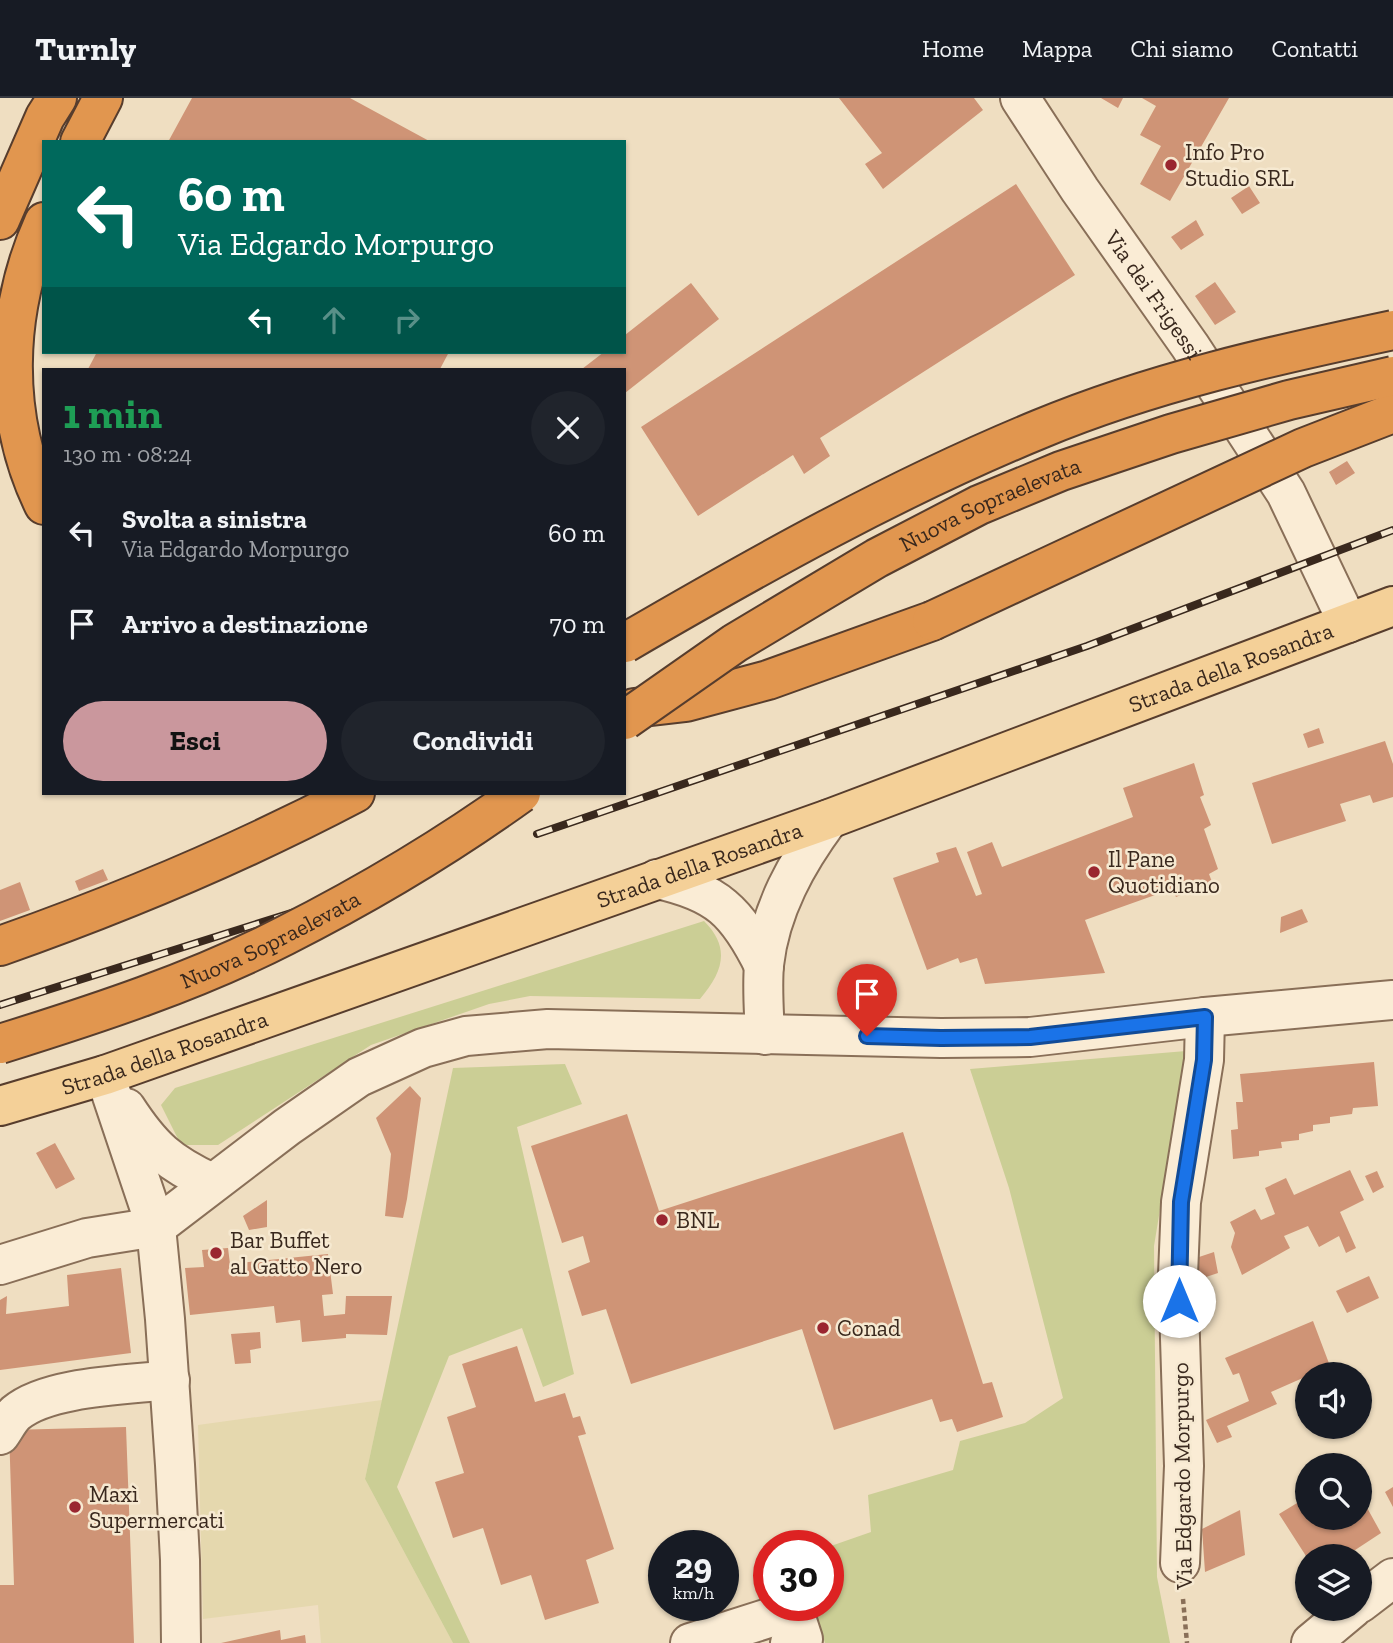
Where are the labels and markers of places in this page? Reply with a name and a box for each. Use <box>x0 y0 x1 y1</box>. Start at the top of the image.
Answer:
place label: Info Pro Studio SRL <box>1185 138 1294 192</box>
marker: Info Pro Studio SRL <box>1163 157 1179 173</box>
place label: Il Pane Quotidiano <box>1108 845 1220 899</box>
marker: Il Pane Quotidiano <box>1086 864 1102 880</box>
pin <box>837 964 897 1036</box>
place label: BNL <box>676 1206 720 1234</box>
marker: BNL <box>654 1212 670 1228</box>
place label: Bar Buffet al Gatto Nero <box>230 1226 362 1280</box>
marker: Bar Buffet al Gatto Nero <box>208 1245 224 1261</box>
place label: Conad <box>837 1314 901 1342</box>
marker: Conad <box>815 1320 831 1336</box>
place label: Maxì Supermercati <box>89 1480 224 1534</box>
marker: Maxì Supermercati <box>67 1499 83 1515</box>

